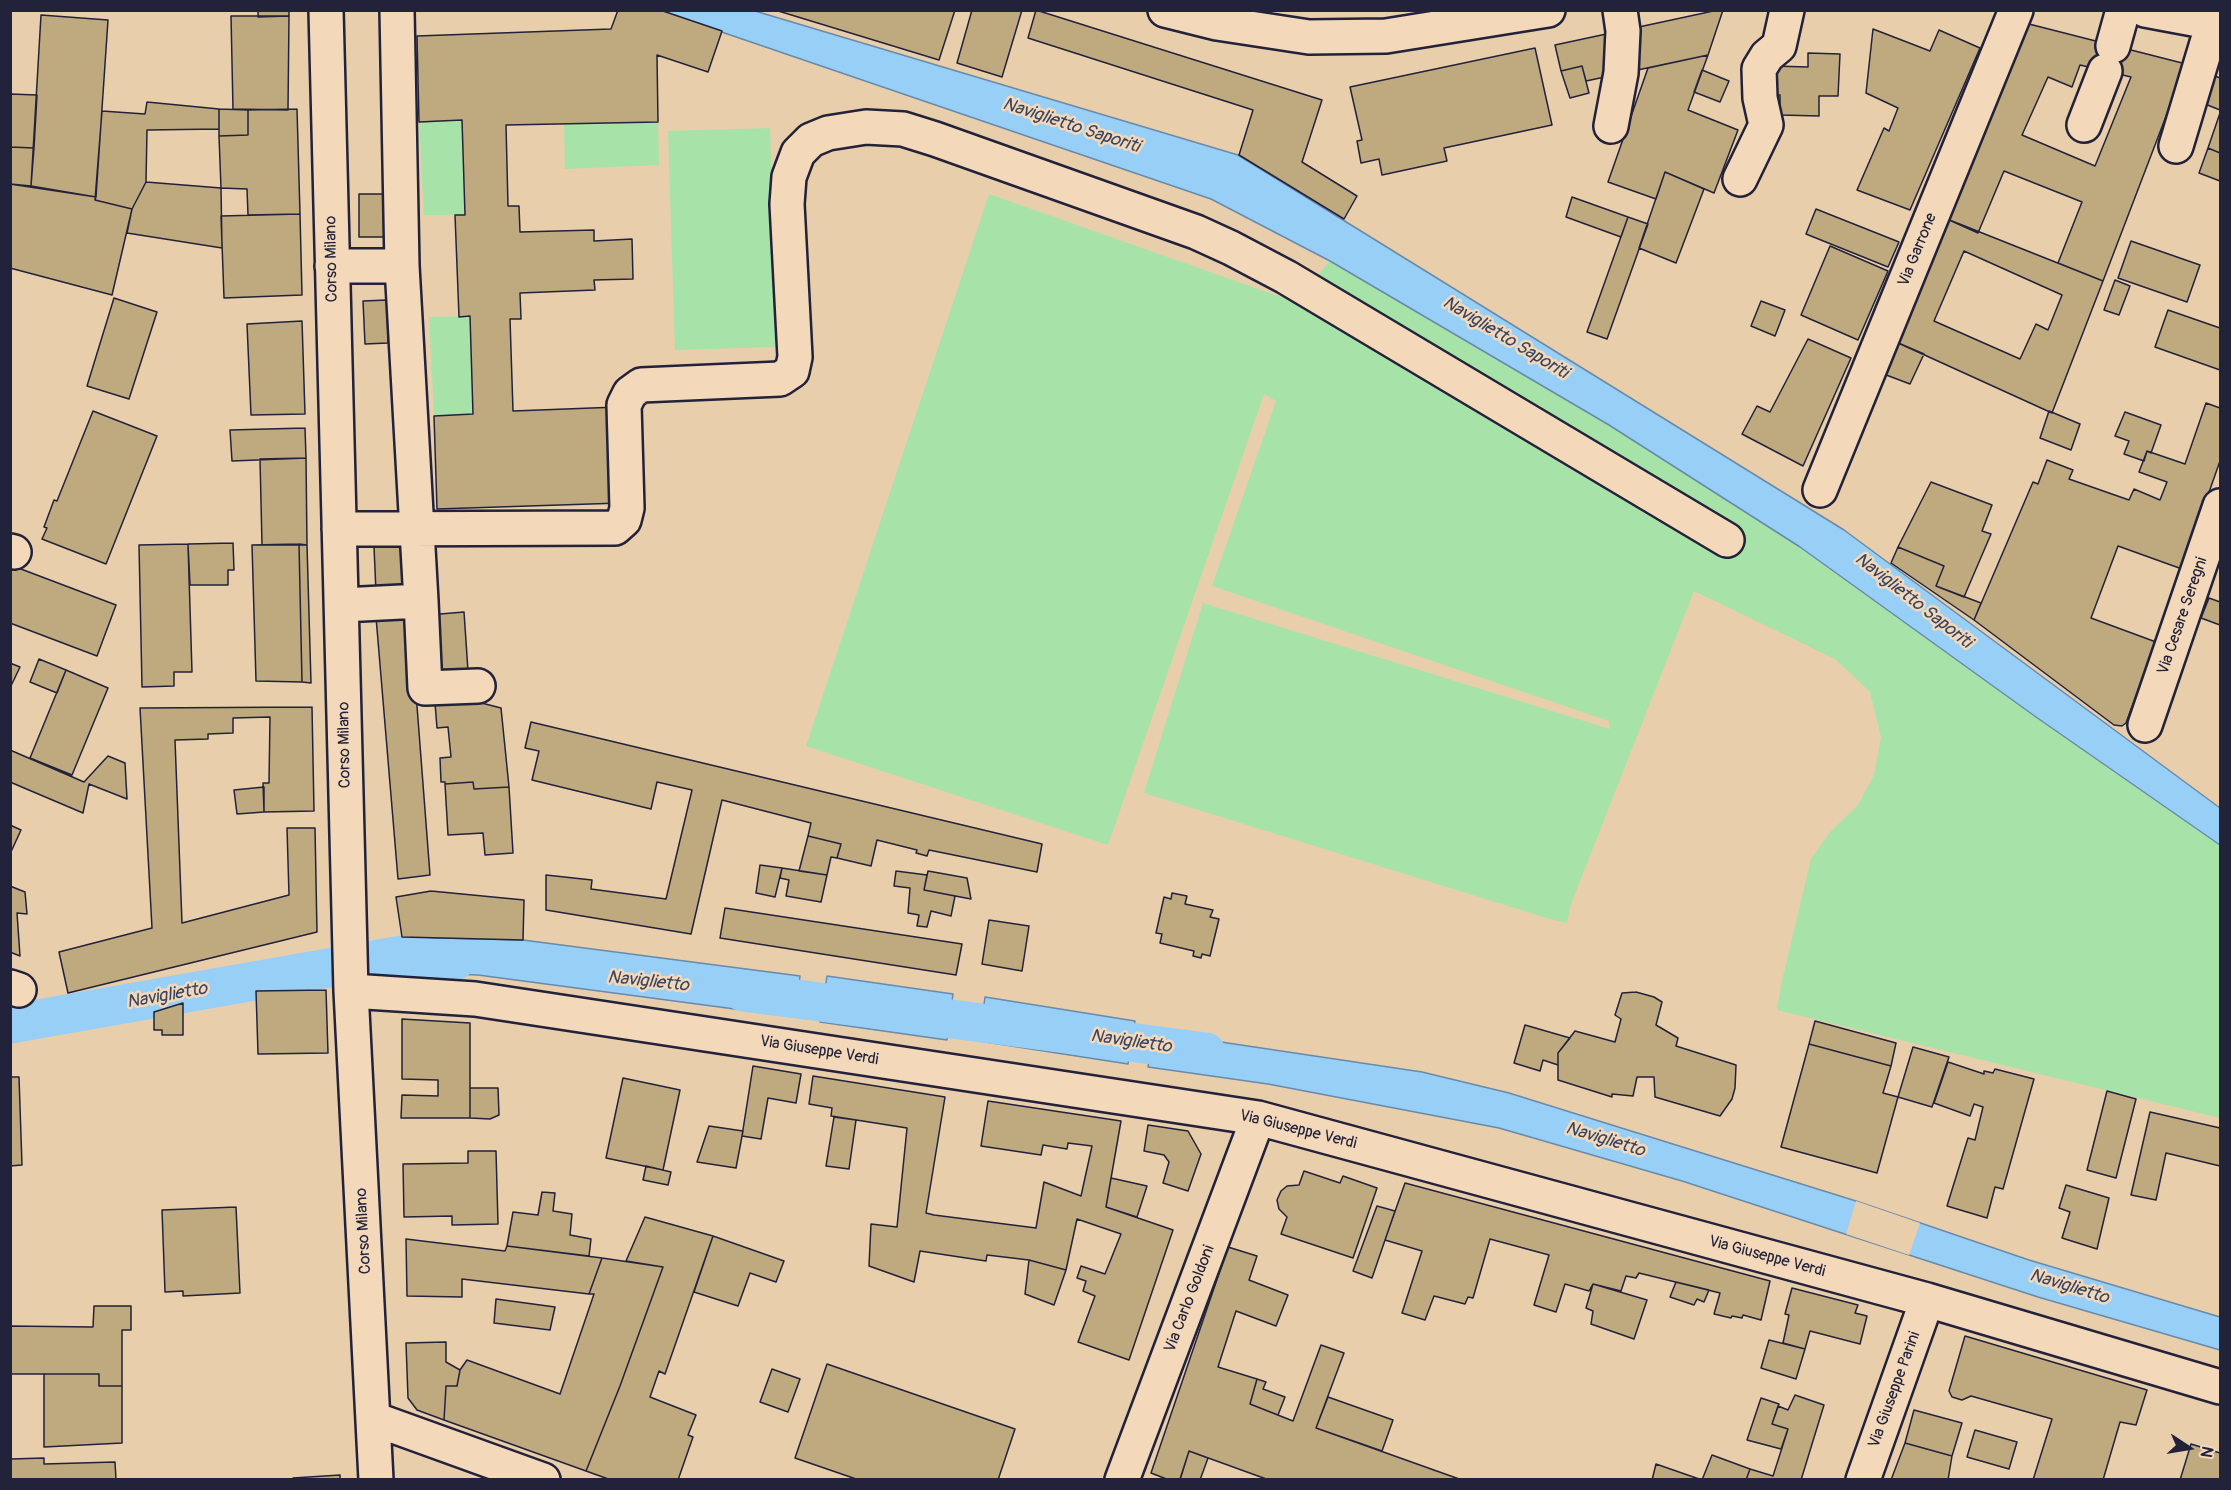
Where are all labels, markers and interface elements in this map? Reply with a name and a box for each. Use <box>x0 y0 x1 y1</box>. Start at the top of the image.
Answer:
water label: Naviglietto Saporiti <box>1000 94 1142 158</box>
street label: Via Garrone <box>1895 210 1941 290</box>
street label: Corso Milano <box>322 216 342 302</box>
water label: Naviglietto Saporiti <box>1438 292 1572 384</box>
water label: Naviglietto Saporiti <box>1850 549 1976 653</box>
street label: Via Cesare Seregni <box>2154 555 2212 677</box>
street label: Corso Milano <box>335 702 355 788</box>
water label: Naviglietto <box>606 967 690 997</box>
water label: Naviglietto <box>125 978 209 1014</box>
water label: Naviglietto <box>1089 1026 1173 1058</box>
street label: Via Giuseppe Verdi <box>758 1032 880 1070</box>
street label: Via Giuseppe Verdi <box>1238 1106 1358 1154</box>
water label: Naviglietto <box>1563 1118 1647 1162</box>
street label: Corso Milano <box>352 1187 376 1275</box>
street label: Via Giuseppe Verdi <box>1707 1232 1827 1282</box>
street label: Via Carlo Goldoni <box>1161 1243 1219 1355</box>
water label: Naviglietto <box>2027 1265 2111 1309</box>
street label: Via Giuseppe Parini <box>1865 1329 1925 1451</box>
north arrow <box>2159 1418 2219 1478</box>
text: N <box>2196 1444 2218 1459</box>

